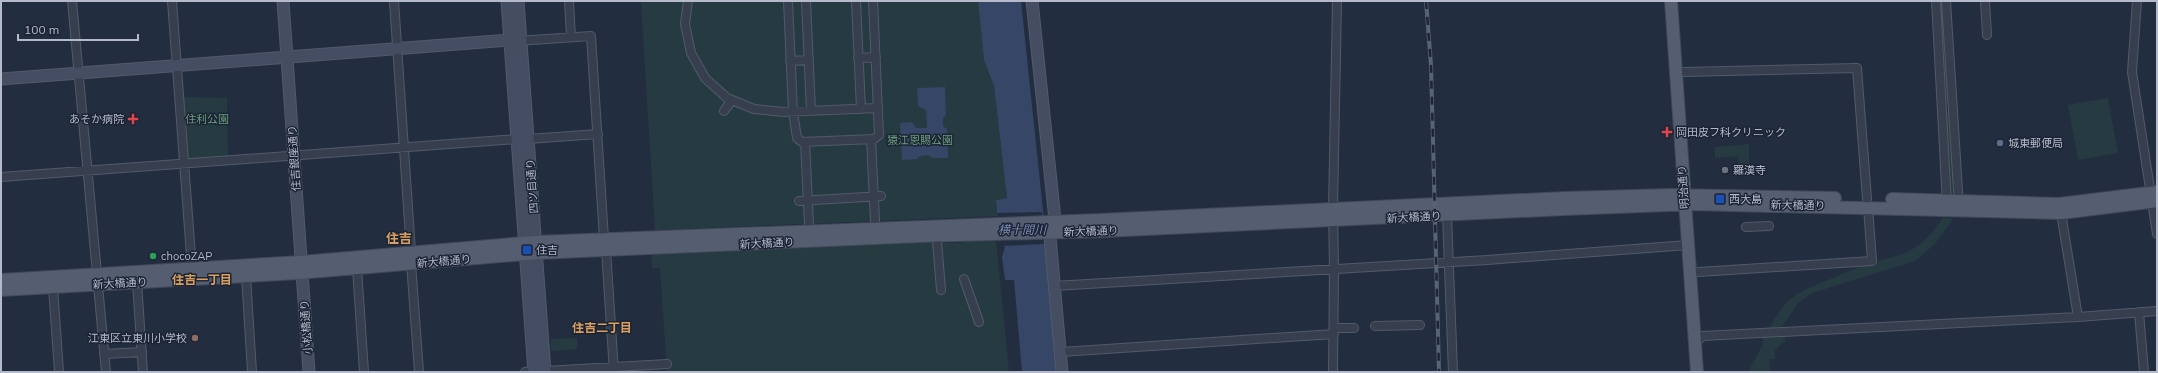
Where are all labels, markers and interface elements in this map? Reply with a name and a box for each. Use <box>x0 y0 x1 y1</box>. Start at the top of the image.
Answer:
scale bar <box>18 16 138 42</box>
text: 100 m <box>24 22 59 37</box>
place label: あそか病院 <box>69 112 124 126</box>
park label: 住利公園 <box>185 112 229 126</box>
marker: あそか病院 <box>127 113 139 125</box>
street label: 住吉銀座通り <box>285 125 303 191</box>
place label: 岡田皮フ科クリニック <box>1676 125 1786 139</box>
marker: 岡田皮フ科クリニック <box>1661 126 1673 138</box>
park label: 猿江恩賜公園 <box>887 133 953 147</box>
place label: 城東郵便局 <box>2008 136 2063 150</box>
marker: 城東郵便局 <box>1995 138 2005 148</box>
street label: 四ツ目通り <box>523 158 541 214</box>
place label: 羅漢寺 <box>1733 163 1766 177</box>
street label: 明治通り <box>1674 165 1692 209</box>
marker: 羅漢寺 <box>1720 165 1730 175</box>
place label: 西大島 <box>1729 192 1762 206</box>
marker: 西大島 <box>1714 193 1726 205</box>
street label: 新大橋通り <box>1770 198 1826 212</box>
street label: 新大橋通り <box>1386 209 1442 225</box>
water label: 横十間川 <box>998 222 1048 237</box>
street label: 新大橋通り <box>1063 223 1119 239</box>
district label: 住吉 <box>386 230 412 246</box>
street label: 新大橋通り <box>739 235 795 251</box>
place label: 住吉 <box>536 243 558 257</box>
marker: 住吉 <box>521 244 533 256</box>
place label: chocoZAP <box>161 249 212 263</box>
marker: chocoZAP <box>148 251 158 261</box>
street label: 新大橋通り <box>416 252 472 270</box>
district label: 住吉一丁目 <box>172 272 232 287</box>
street label: 新大橋通り <box>92 275 148 291</box>
street label: 小松橋通り <box>297 299 315 355</box>
district label: 住吉二丁目 <box>572 320 632 335</box>
place label: 江東区立東川小学校 <box>88 331 187 345</box>
marker: 江東区立東川小学校 <box>190 333 200 343</box>

